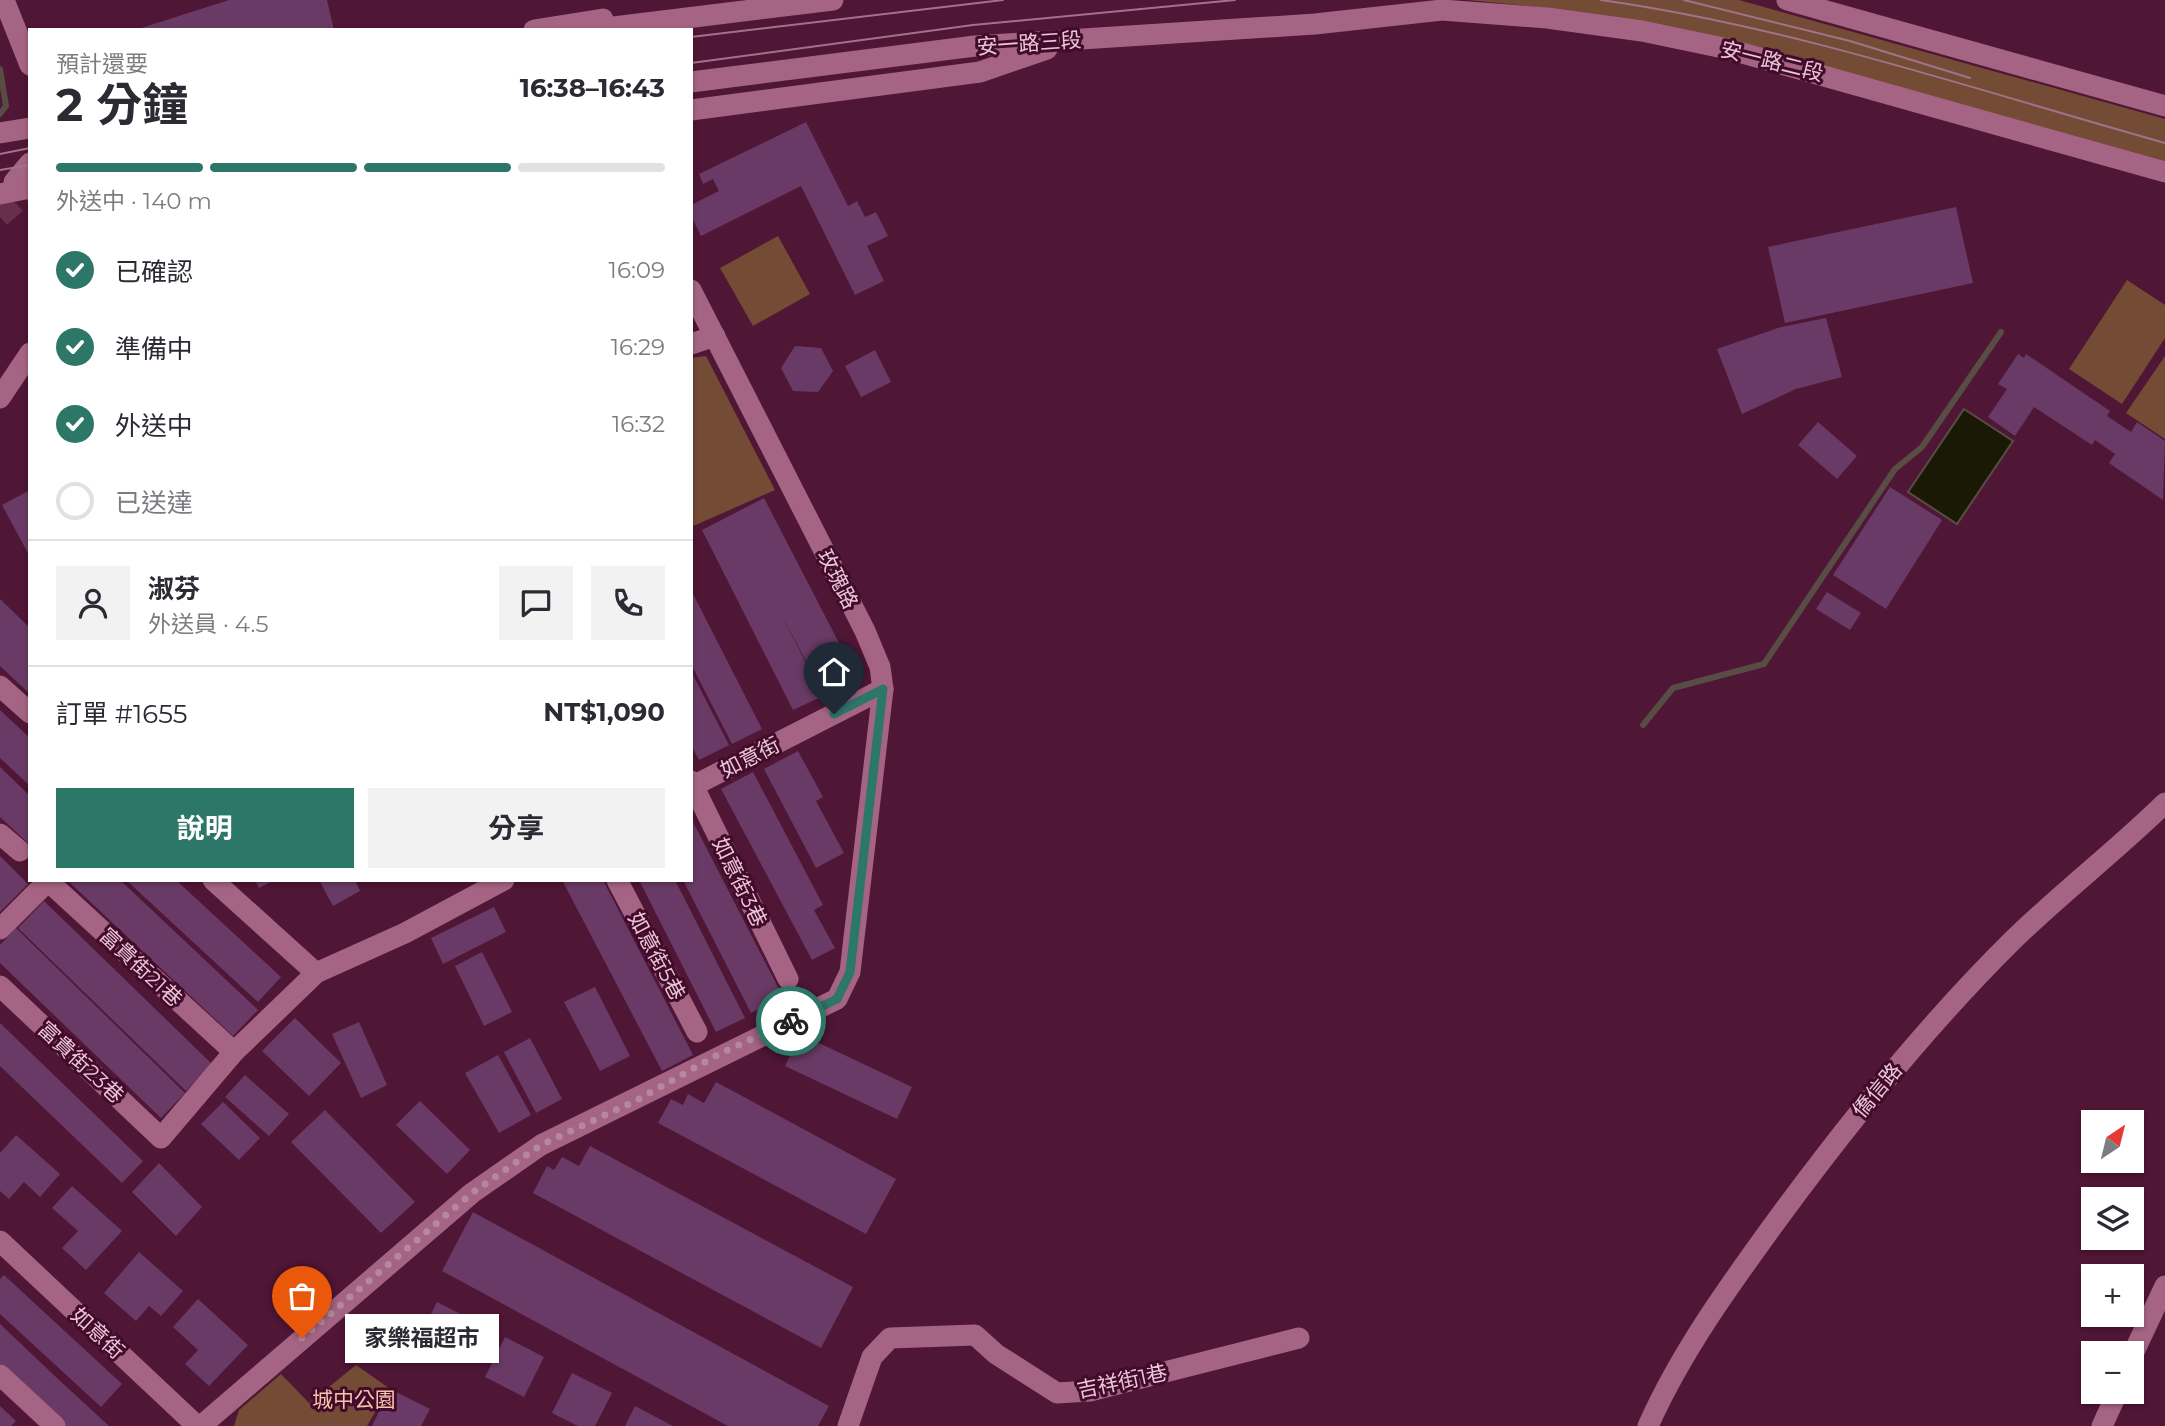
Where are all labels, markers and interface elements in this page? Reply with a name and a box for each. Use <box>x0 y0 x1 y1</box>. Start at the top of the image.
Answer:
street label: 安一路三段 <box>976 27 1082 59</box>
street label: 安一路二段 <box>1718 36 1826 86</box>
text: 預計還要 <box>56 50 148 78</box>
text: 16:38–16:43 <box>520 72 665 104</box>
text: 2 分鐘 <box>56 76 188 133</box>
text: 外送中 · 140 m <box>56 187 212 215</box>
icon: check <box>56 251 94 289</box>
text: 已確認 <box>115 256 193 288</box>
text: 16:09 <box>609 256 665 284</box>
icon: check <box>56 328 94 366</box>
text: 準備中 <box>115 333 193 365</box>
text: 16:29 <box>611 333 665 361</box>
icon: check <box>56 405 94 443</box>
text: 外送中 <box>115 410 193 442</box>
text: 16:32 <box>612 410 665 438</box>
text: 已送達 <box>115 487 193 519</box>
street label: 玫瑰路 <box>813 545 863 613</box>
button: person <box>56 566 130 640</box>
button: chat <box>499 566 573 640</box>
button: phone <box>591 566 665 640</box>
text: 淑芬 <box>148 573 200 605</box>
text: 外送員 · 4.5 <box>148 610 268 638</box>
pin <box>804 642 864 714</box>
icon: home <box>815 653 853 691</box>
text: NT$1,090 <box>543 696 665 728</box>
text: 訂單 #1655 <box>56 698 187 730</box>
street label: 如意街 <box>716 732 784 782</box>
button: 說明 <box>56 788 354 868</box>
button: 分享 <box>368 788 665 868</box>
street label: 如意街3巷 <box>708 833 772 931</box>
street label: 如意街5巷 <box>623 908 691 1004</box>
street label: 富貴街21巷 <box>95 923 187 1011</box>
courier <box>756 986 826 1056</box>
icon: bike <box>772 1002 810 1040</box>
street label: 富貴街23巷 <box>33 1016 129 1108</box>
street label: 僑信路 <box>1847 1058 1907 1122</box>
north arrow <box>2081 1110 2144 1172</box>
map controls <box>2081 1110 2144 1404</box>
button: layers <box>2081 1187 2144 1250</box>
button: + <box>2081 1264 2144 1327</box>
pin <box>272 1266 332 1338</box>
icon: bag <box>283 1277 321 1315</box>
street label: 如意街 <box>66 1302 130 1364</box>
callout: 家樂福超市 <box>344 1314 498 1362</box>
text: 家樂福超市 <box>365 1324 480 1352</box>
button: − <box>2081 1341 2144 1404</box>
street label: 吉祥街1巷 <box>1075 1359 1169 1403</box>
park label: 城中公園 <box>312 1387 396 1412</box>

